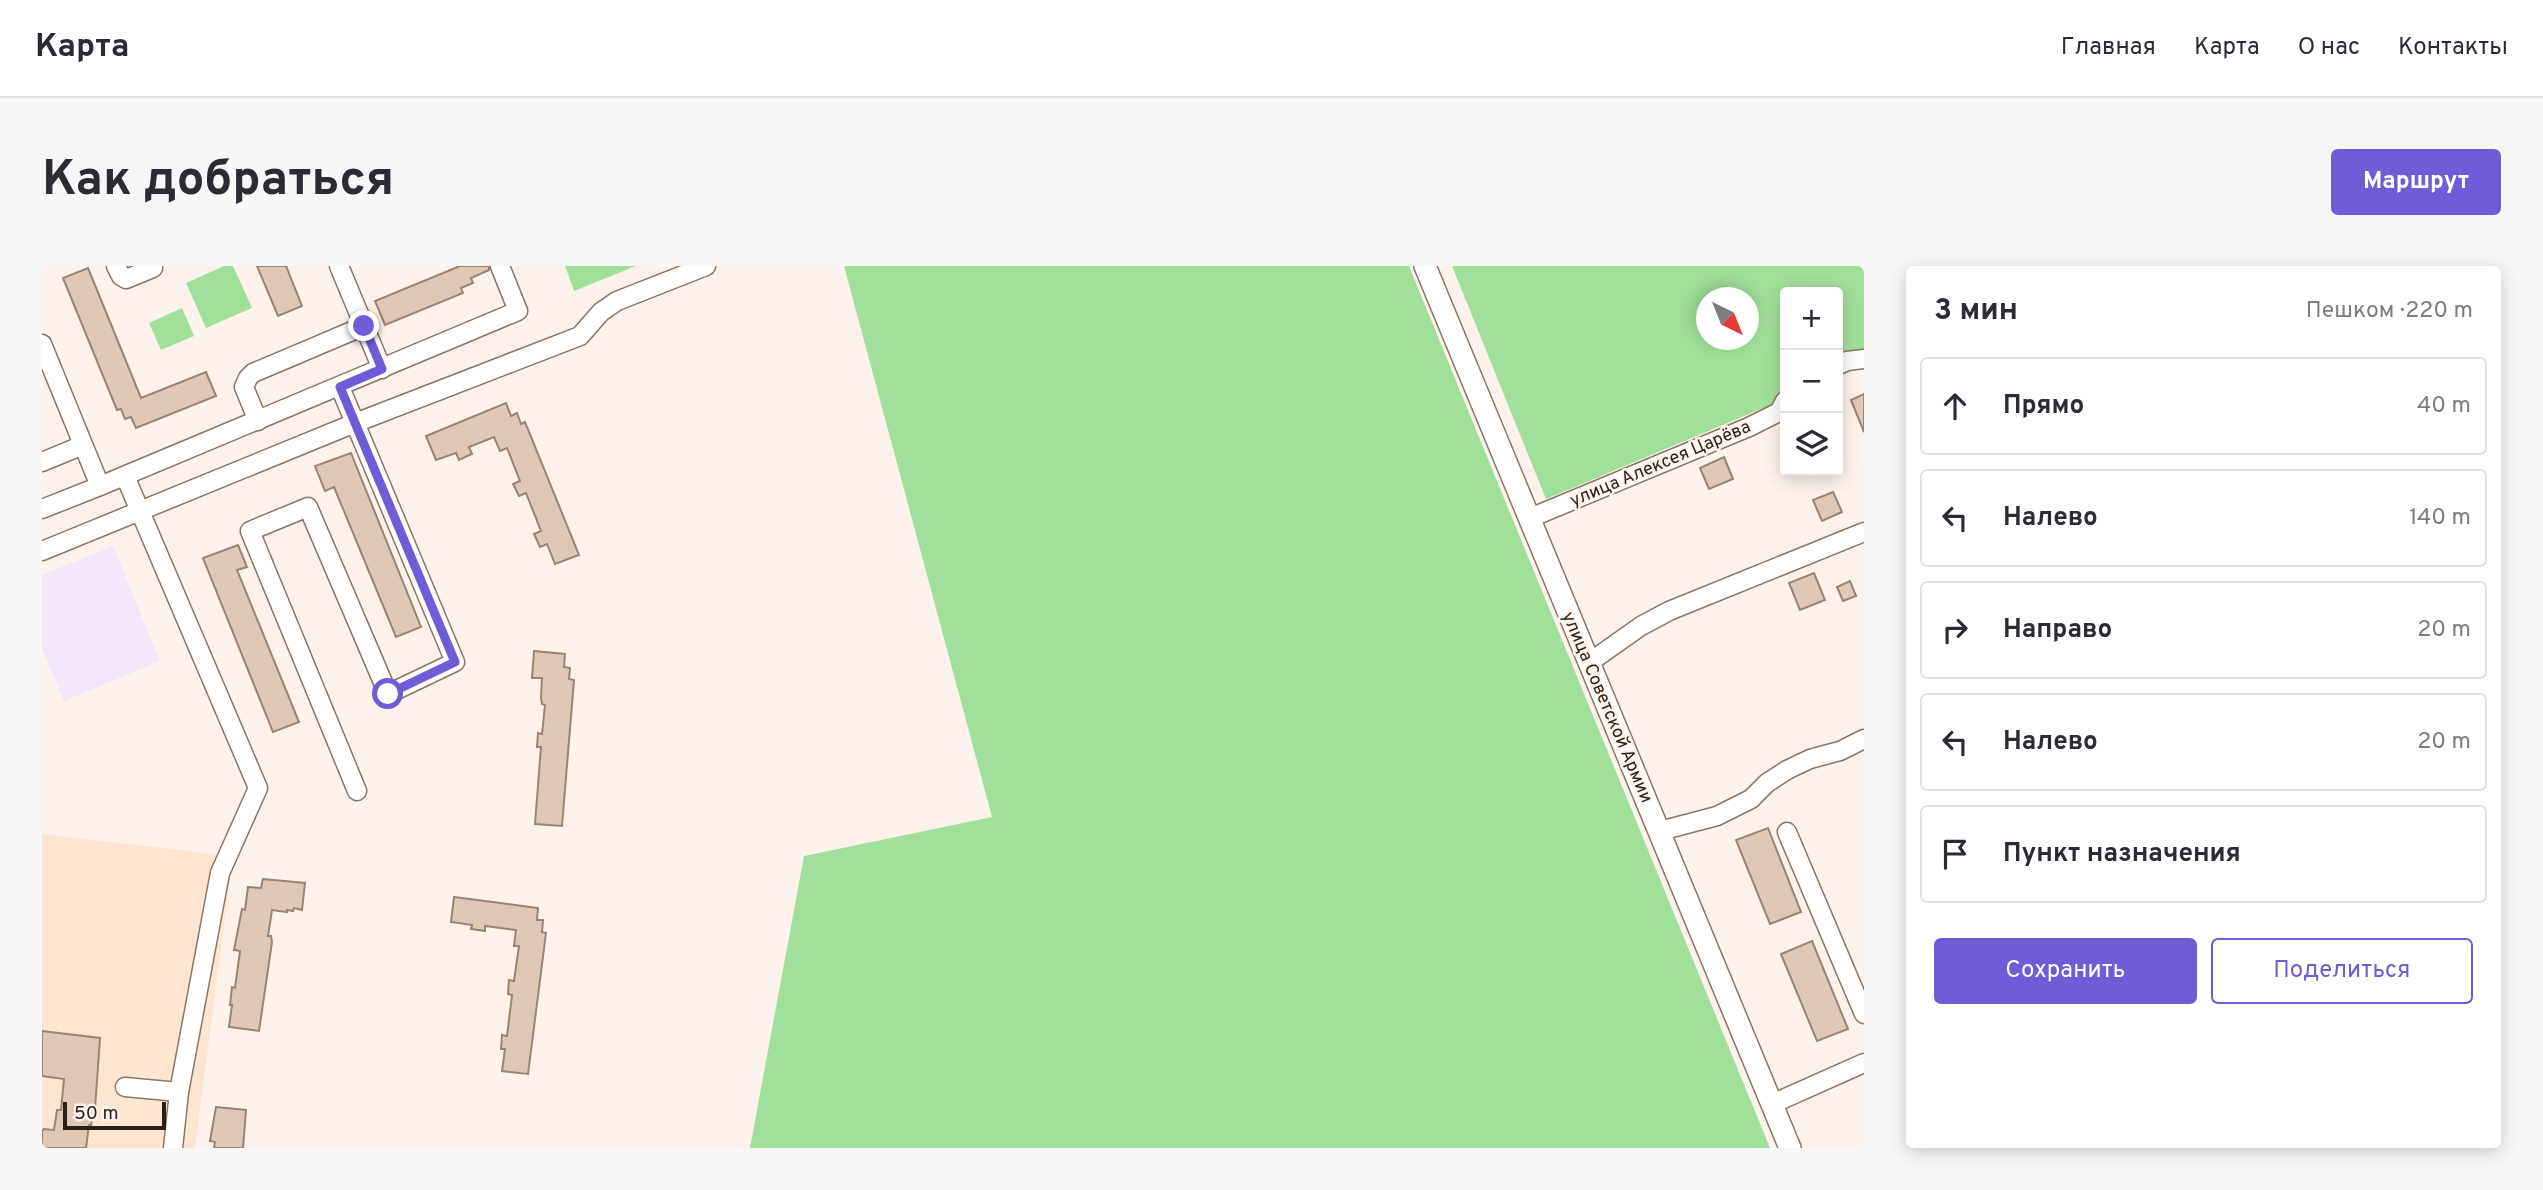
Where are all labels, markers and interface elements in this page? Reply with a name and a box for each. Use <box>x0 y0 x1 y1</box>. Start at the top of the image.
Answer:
text: Карта <box>35 27 129 69</box>
text: Главная <box>2061 33 2156 63</box>
text: Карта <box>2194 33 2260 63</box>
text: О нас <box>2298 33 2360 63</box>
text: Контакты <box>2398 33 2508 63</box>
button: Маршрут <box>2331 149 2501 215</box>
text: Как добраться <box>42 151 394 213</box>
north arrow <box>1696 287 1759 350</box>
map controls <box>1780 287 1843 476</box>
button: + <box>1780 287 1843 350</box>
text: 3 мин <box>1934 293 2018 330</box>
text: Пешком · 220 m <box>2306 297 2473 326</box>
route end <box>348 310 379 341</box>
button: − <box>1780 350 1843 413</box>
icon: ahead <box>1936 387 1974 425</box>
text: Прямо <box>2003 390 2084 423</box>
text: 40 m <box>2417 392 2471 421</box>
button: layers <box>1780 413 1843 476</box>
street label: улица Алексея Царёва <box>1567 416 1754 513</box>
icon: left <box>1936 499 1974 537</box>
text: Налево <box>2003 502 2098 535</box>
text: 140 m <box>2409 504 2471 533</box>
street label: улица Советской Армии <box>1556 609 1657 807</box>
icon: right <box>1936 611 1974 649</box>
text: Направо <box>2003 614 2112 647</box>
text: 20 m <box>2417 616 2471 645</box>
route start <box>372 678 403 709</box>
icon: left <box>1936 723 1974 761</box>
text: Налево <box>2003 726 2098 759</box>
text: 20 m <box>2417 728 2471 757</box>
icon: arrive <box>1936 835 1974 873</box>
text: Пункт назначения <box>2003 838 2241 871</box>
button: Сохранить <box>1934 938 2197 1004</box>
button: Поделиться <box>2211 938 2473 1004</box>
scale bar <box>63 1099 166 1131</box>
text: 50 m <box>74 1102 119 1126</box>

